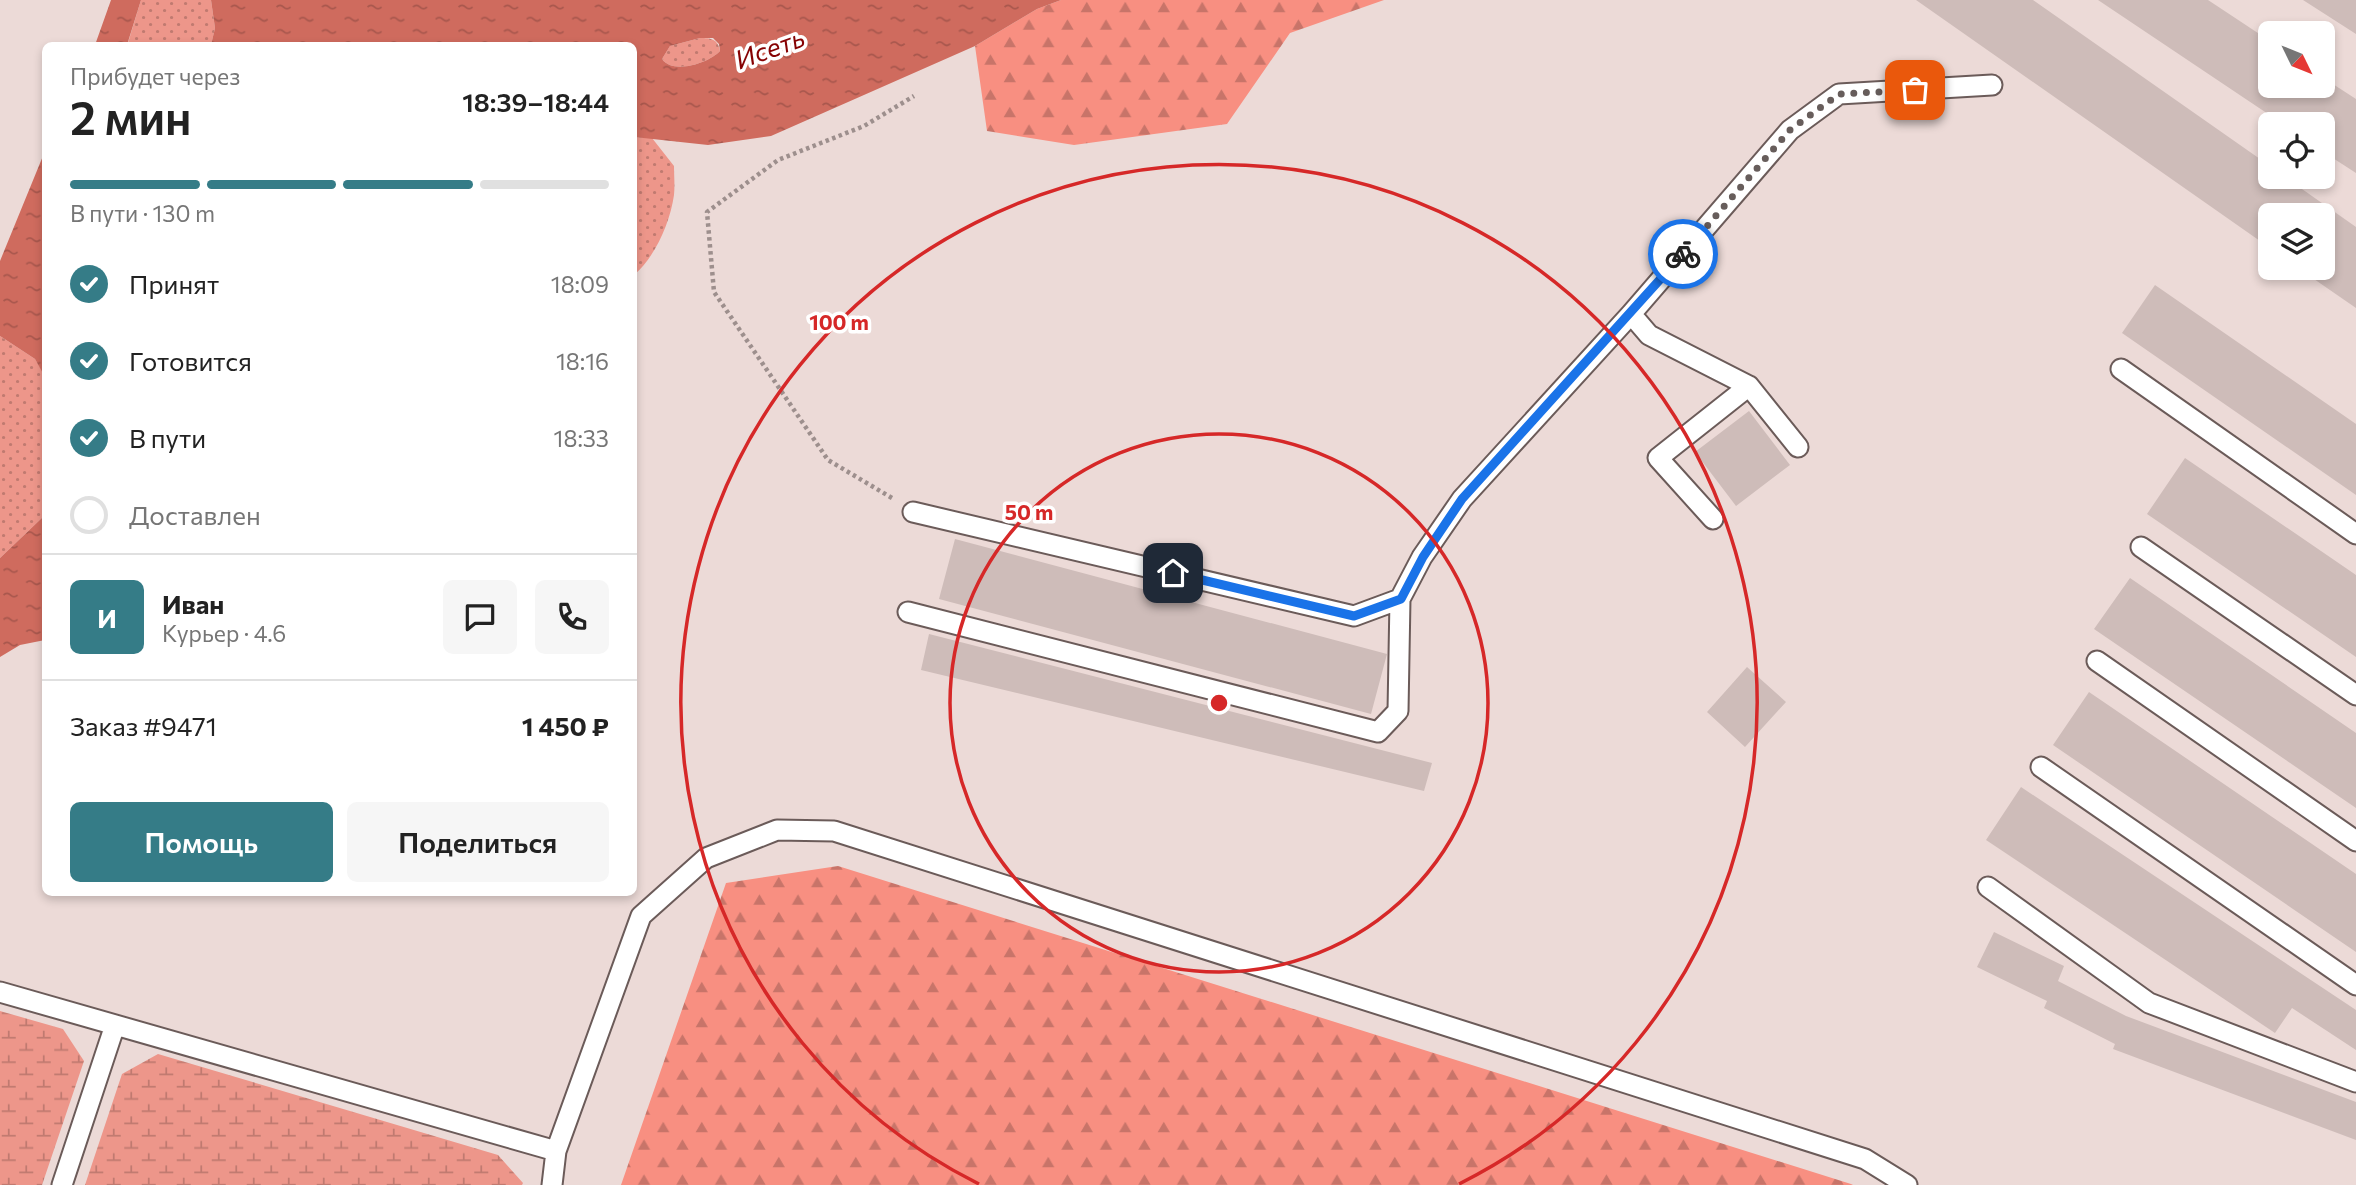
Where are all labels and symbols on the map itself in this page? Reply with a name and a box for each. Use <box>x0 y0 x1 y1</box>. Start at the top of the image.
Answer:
water label: Исеть <box>730 21 809 74</box>
north arrow <box>2258 21 2334 98</box>
pin <box>1885 60 1945 120</box>
courier <box>1648 219 1718 289</box>
text: 100 m <box>809 309 869 334</box>
text: 50 m <box>1005 499 1053 524</box>
pin <box>1143 543 1203 603</box>
centre of rings <box>1207 691 1231 715</box>

